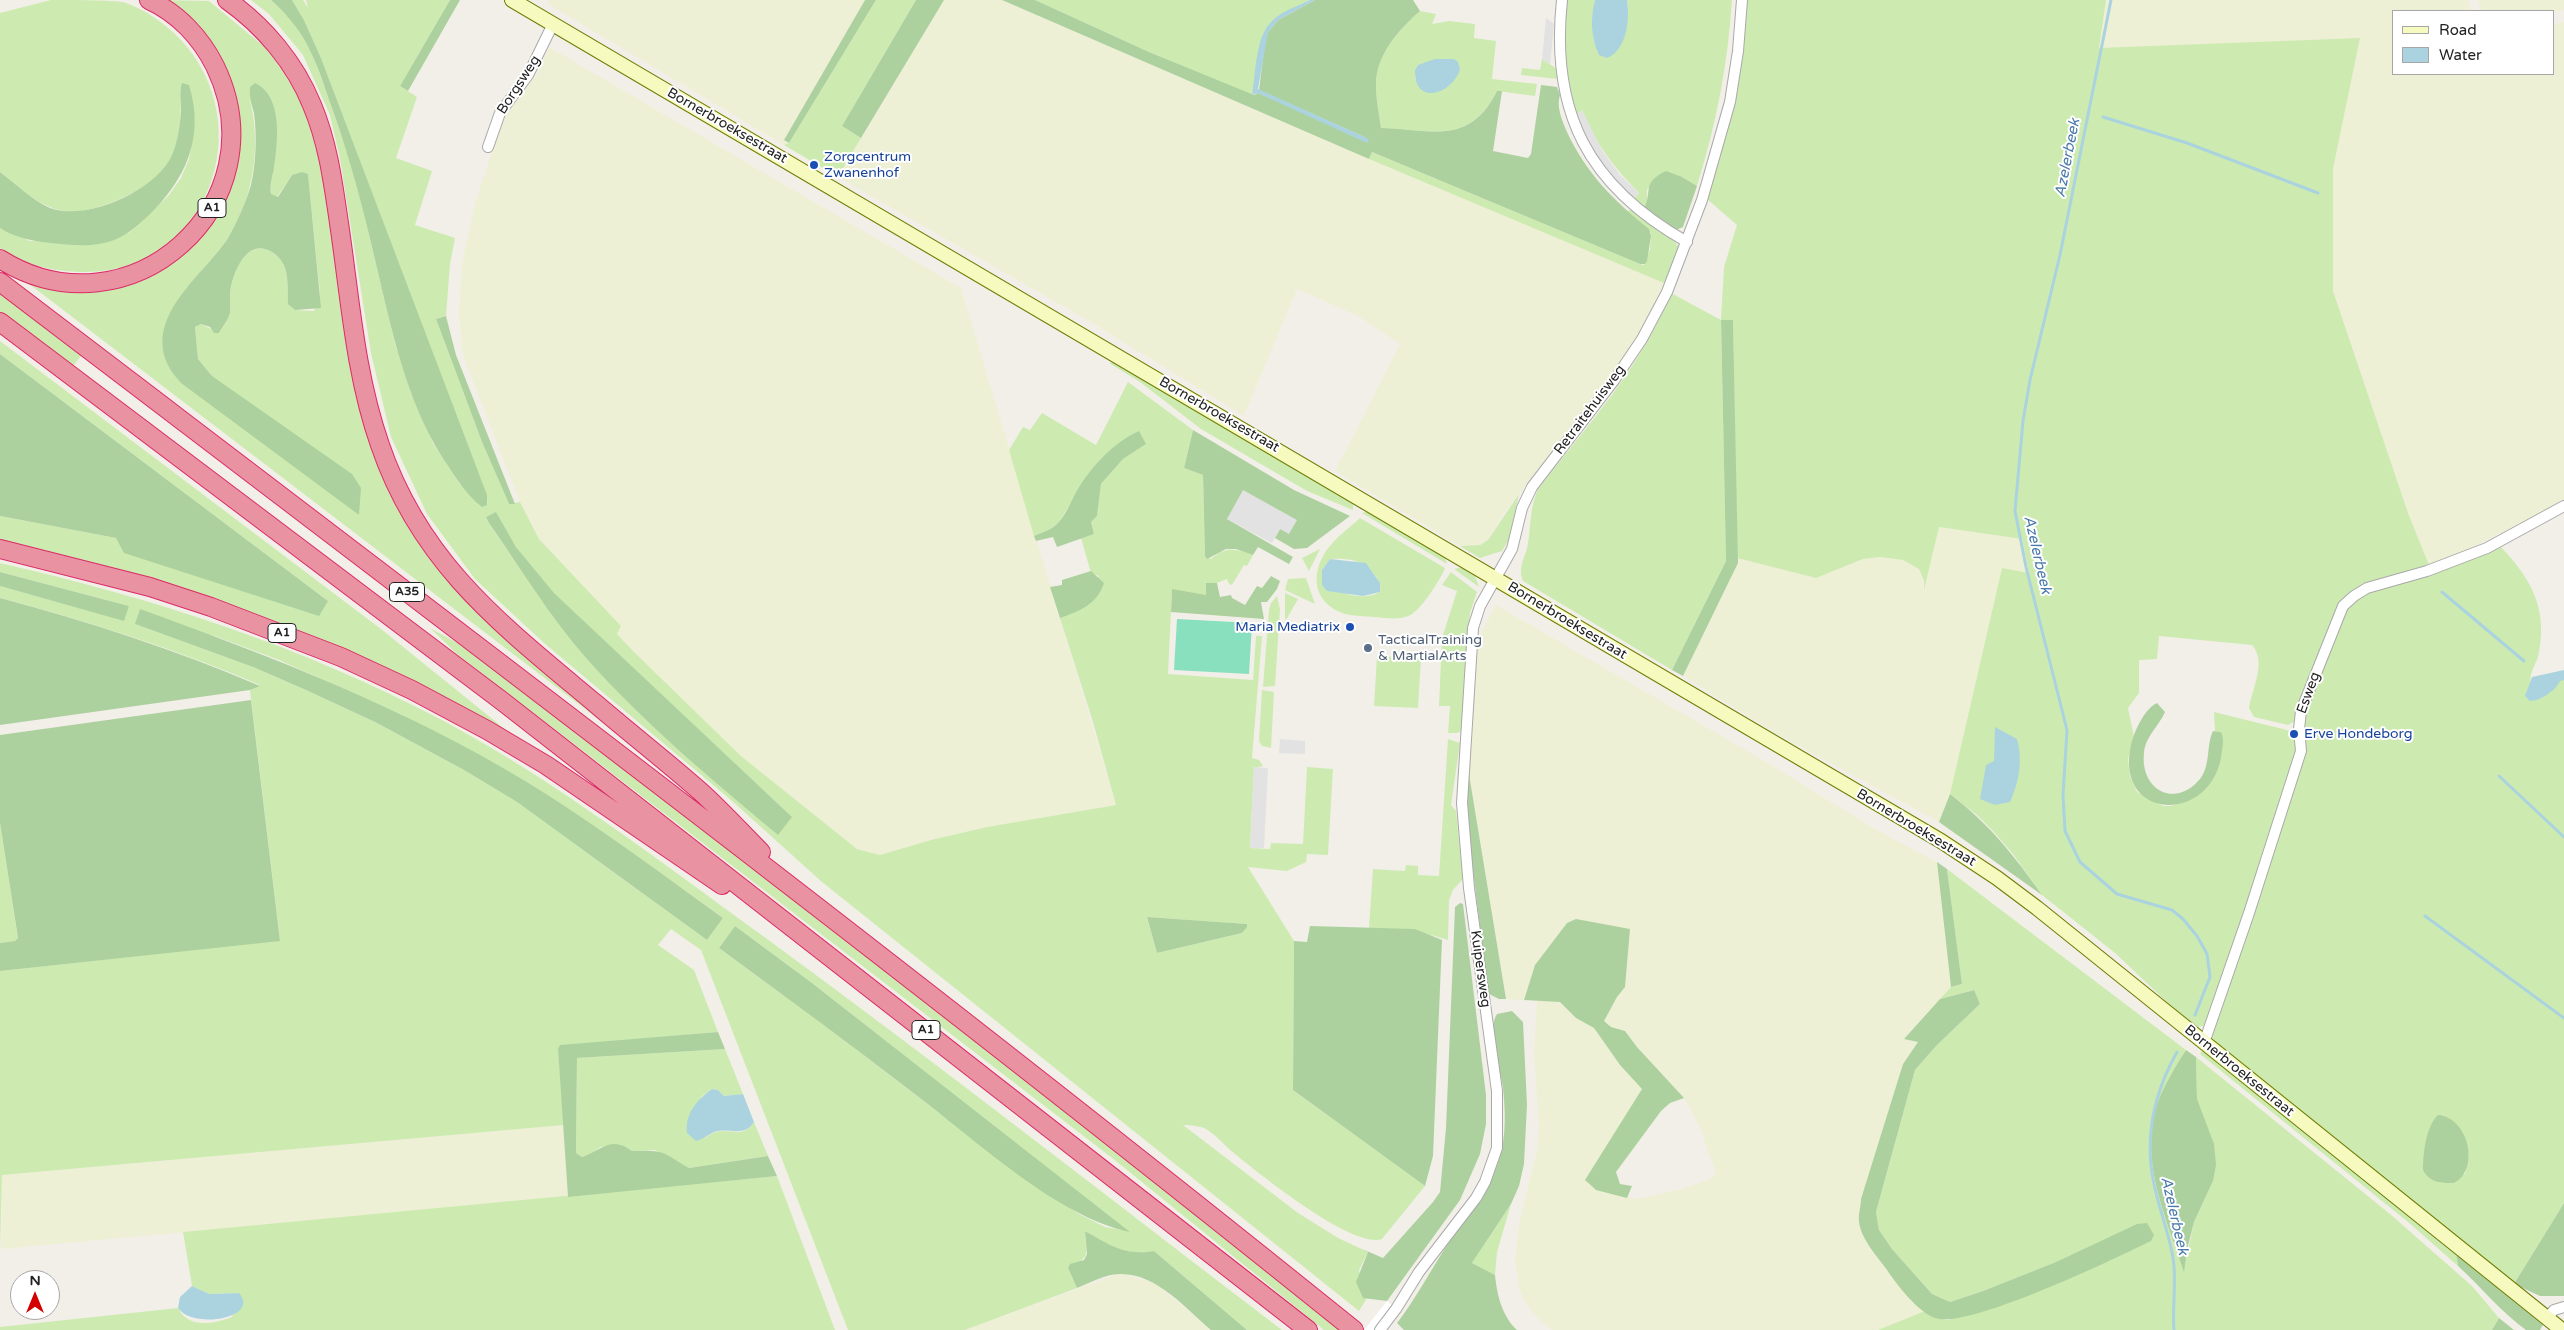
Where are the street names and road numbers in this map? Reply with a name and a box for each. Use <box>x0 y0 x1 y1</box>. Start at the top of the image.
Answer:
street label: Borgsweg <box>494 53 544 117</box>
street label: Bornerbroeksestraat <box>664 85 790 167</box>
road number: A1 <box>198 198 226 218</box>
street label: Retraitehuisweg <box>1551 362 1629 458</box>
street label: Bornerbroeksestraat <box>1156 374 1282 456</box>
street label: Bornerbroeksestraat <box>1504 579 1630 663</box>
road number: A35 <box>390 582 424 602</box>
road number: A1 <box>268 624 296 642</box>
street label: Esweg <box>2294 670 2324 716</box>
street label: Bornerbroeksestraat <box>1853 786 1979 870</box>
street label: Kuipersweg <box>1466 929 1494 1009</box>
road number: A1 <box>912 1020 940 1040</box>
street label: Bornerbroeksestraat <box>2181 1022 2297 1120</box>

